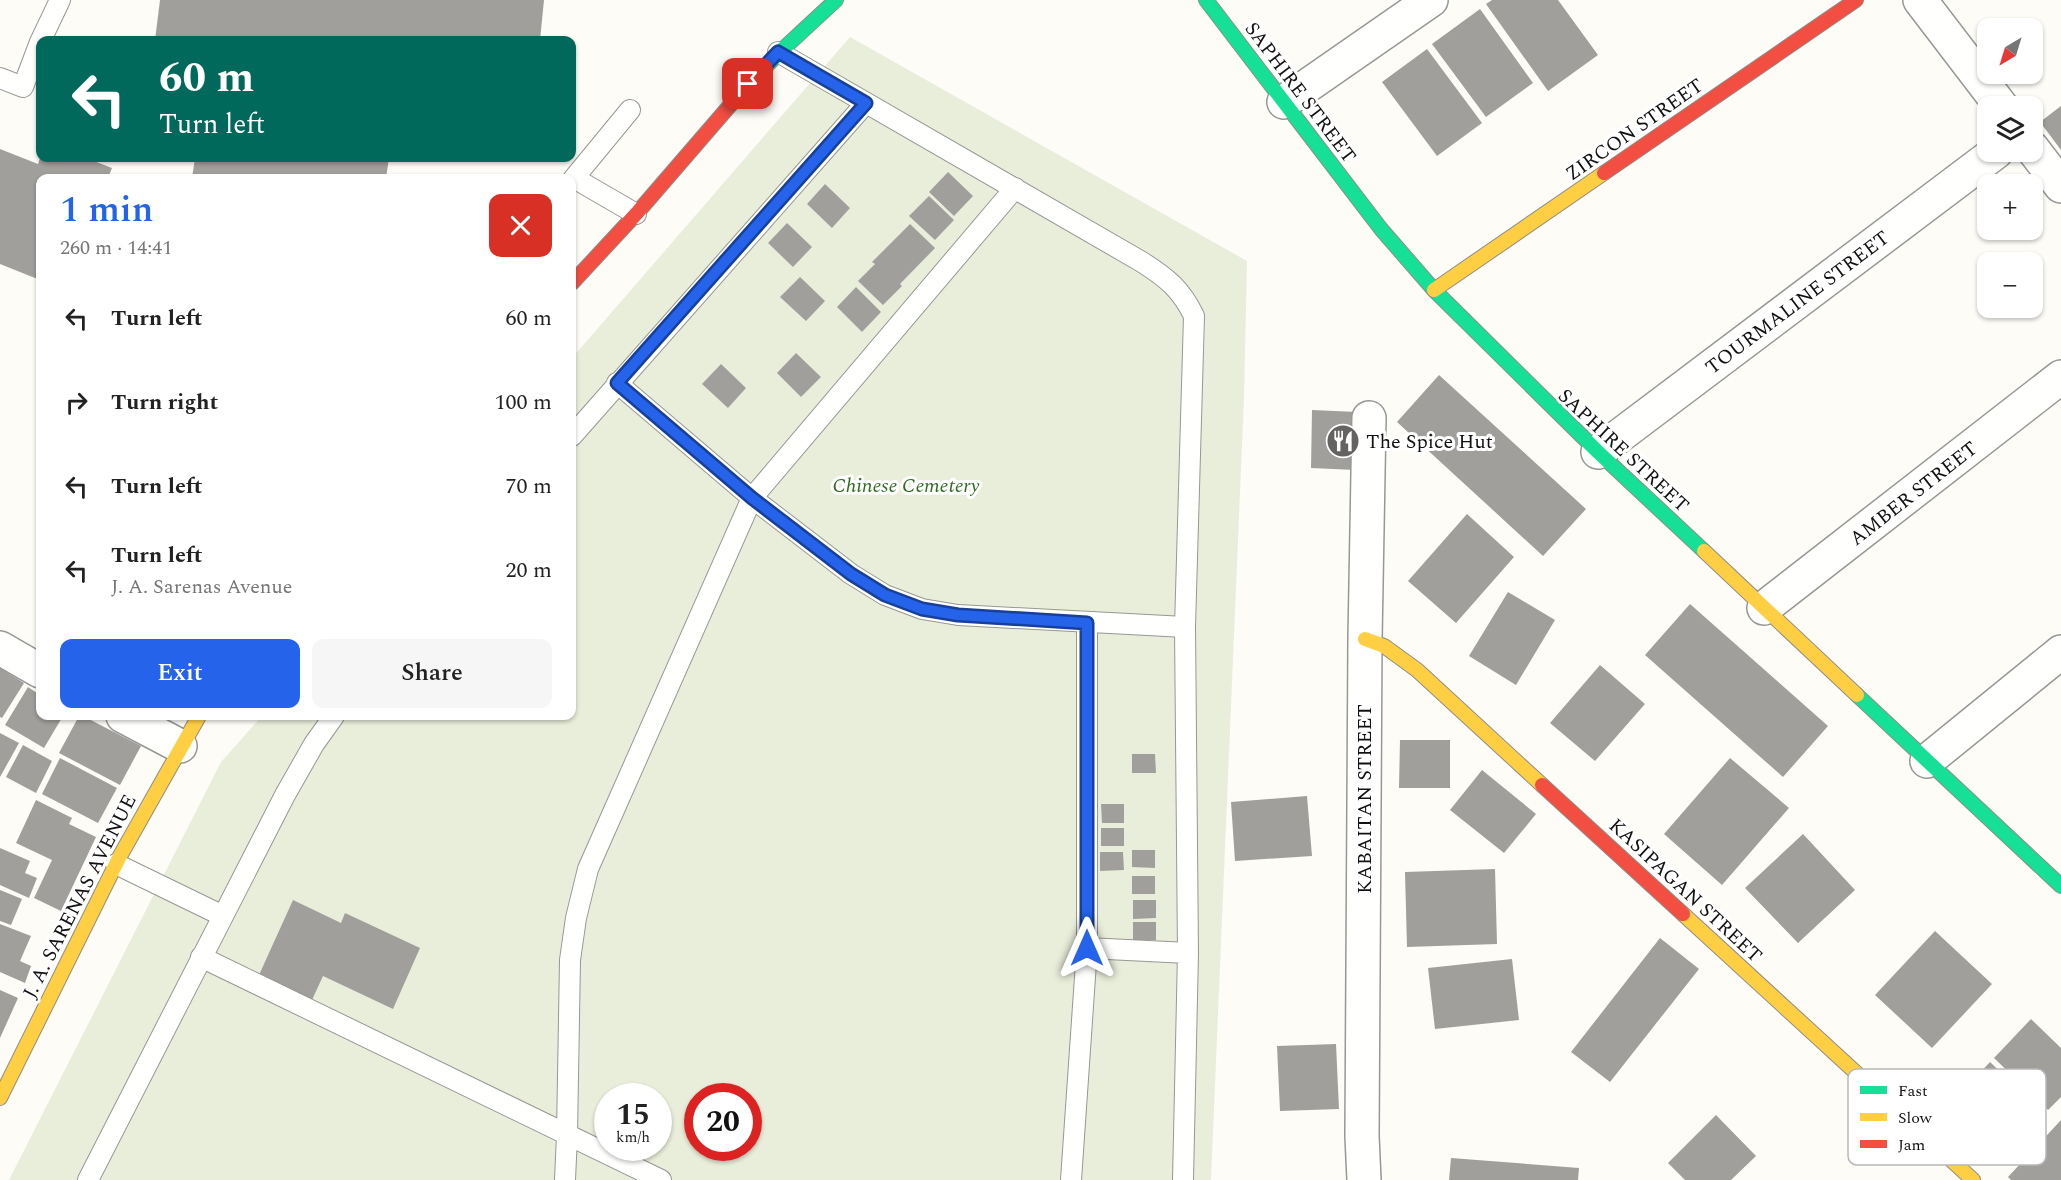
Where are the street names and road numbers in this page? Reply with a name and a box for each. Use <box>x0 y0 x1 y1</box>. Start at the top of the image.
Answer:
street label: SAPHIRE STREET <box>1237 16 1363 170</box>
street label: ZIRCON STREET <box>1559 71 1710 189</box>
street label: TOURMALINE STREET <box>1699 223 1896 382</box>
street label: SAPHIRE STREET <box>1551 382 1696 520</box>
street label: AMBER STREET <box>1843 434 1984 553</box>
street label: KABAITAN STREET <box>1350 704 1380 894</box>
street label: J. A. SARENAS AVENUE <box>15 789 144 1004</box>
street label: KASIPAGAN STREET <box>1602 811 1769 970</box>

